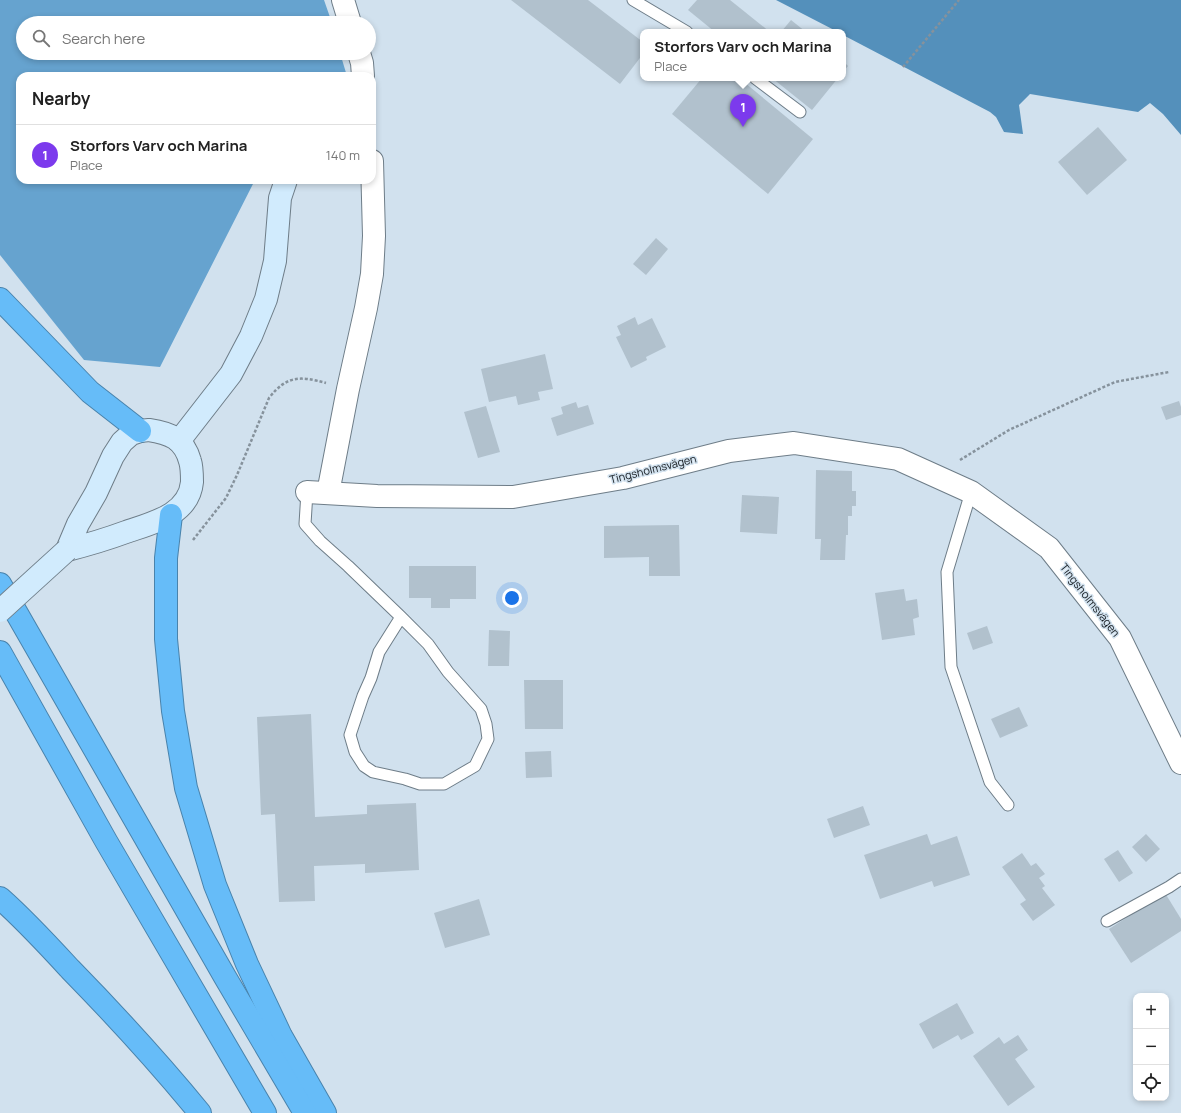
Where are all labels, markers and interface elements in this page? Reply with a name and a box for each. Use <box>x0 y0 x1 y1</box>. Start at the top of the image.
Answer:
search box <box>16 16 376 60</box>
icon: search <box>30 27 52 49</box>
text: Search here <box>62 28 145 49</box>
popup <box>640 29 846 81</box>
text: Storfors Varv och Marina <box>654 36 832 57</box>
text: Place <box>654 57 687 75</box>
text: Nearby <box>32 87 90 110</box>
pin: 1 <box>730 94 756 127</box>
text: Storfors Varv och Marina <box>70 135 247 156</box>
text: 1 <box>42 146 48 164</box>
text: 140 m <box>326 146 360 164</box>
text: Place <box>70 156 103 174</box>
street label: Tingsholmsvägen <box>608 450 698 487</box>
street label: Tingsholmsvägen <box>1057 560 1124 639</box>
your location <box>502 588 522 608</box>
map controls <box>1133 993 1169 1101</box>
button: + <box>1133 993 1169 1029</box>
button: − <box>1133 1029 1169 1065</box>
button: locate <box>1133 1065 1169 1101</box>

